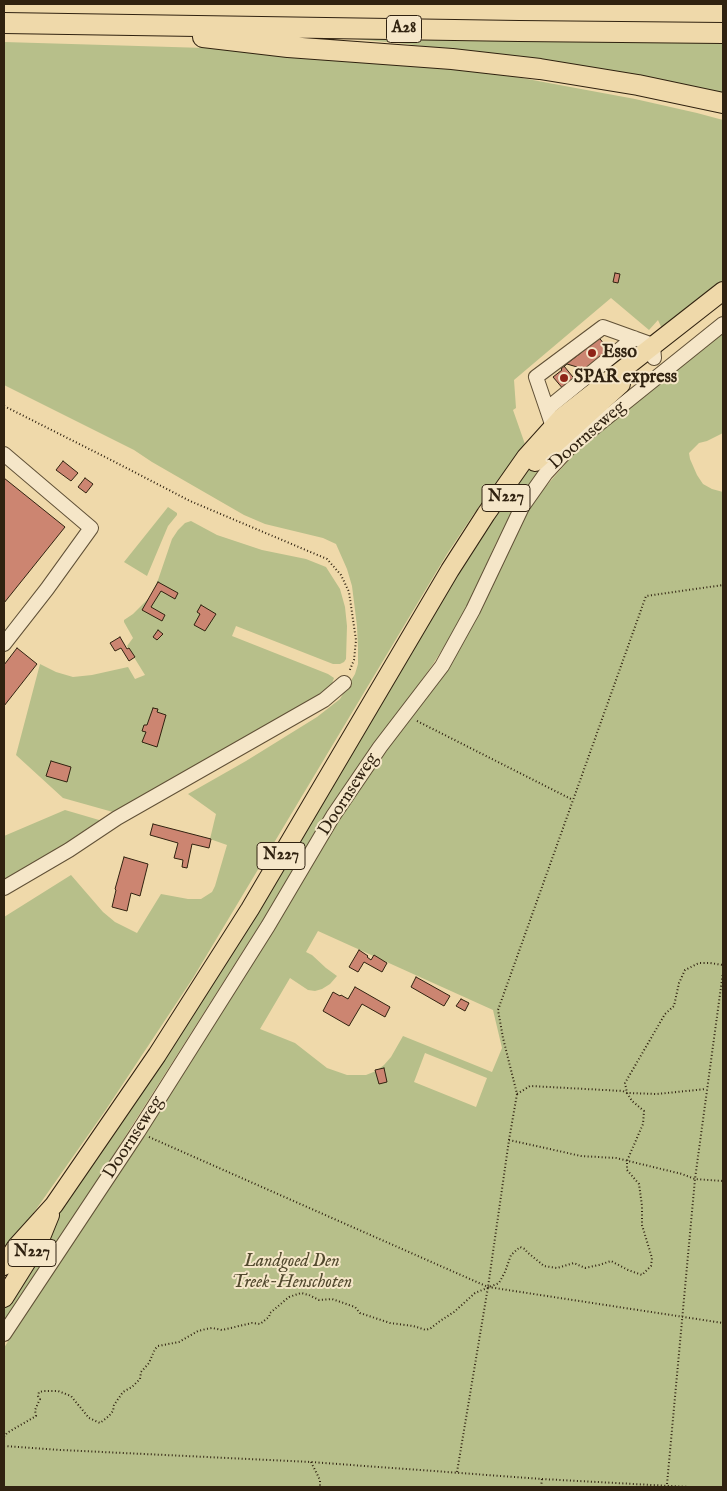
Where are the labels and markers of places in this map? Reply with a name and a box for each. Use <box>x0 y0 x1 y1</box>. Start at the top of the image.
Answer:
place label: Esso <box>602 342 637 364</box>
marker: Esso <box>586 347 598 359</box>
place label: SPAR express <box>574 367 677 389</box>
marker: SPAR express <box>558 372 570 384</box>

